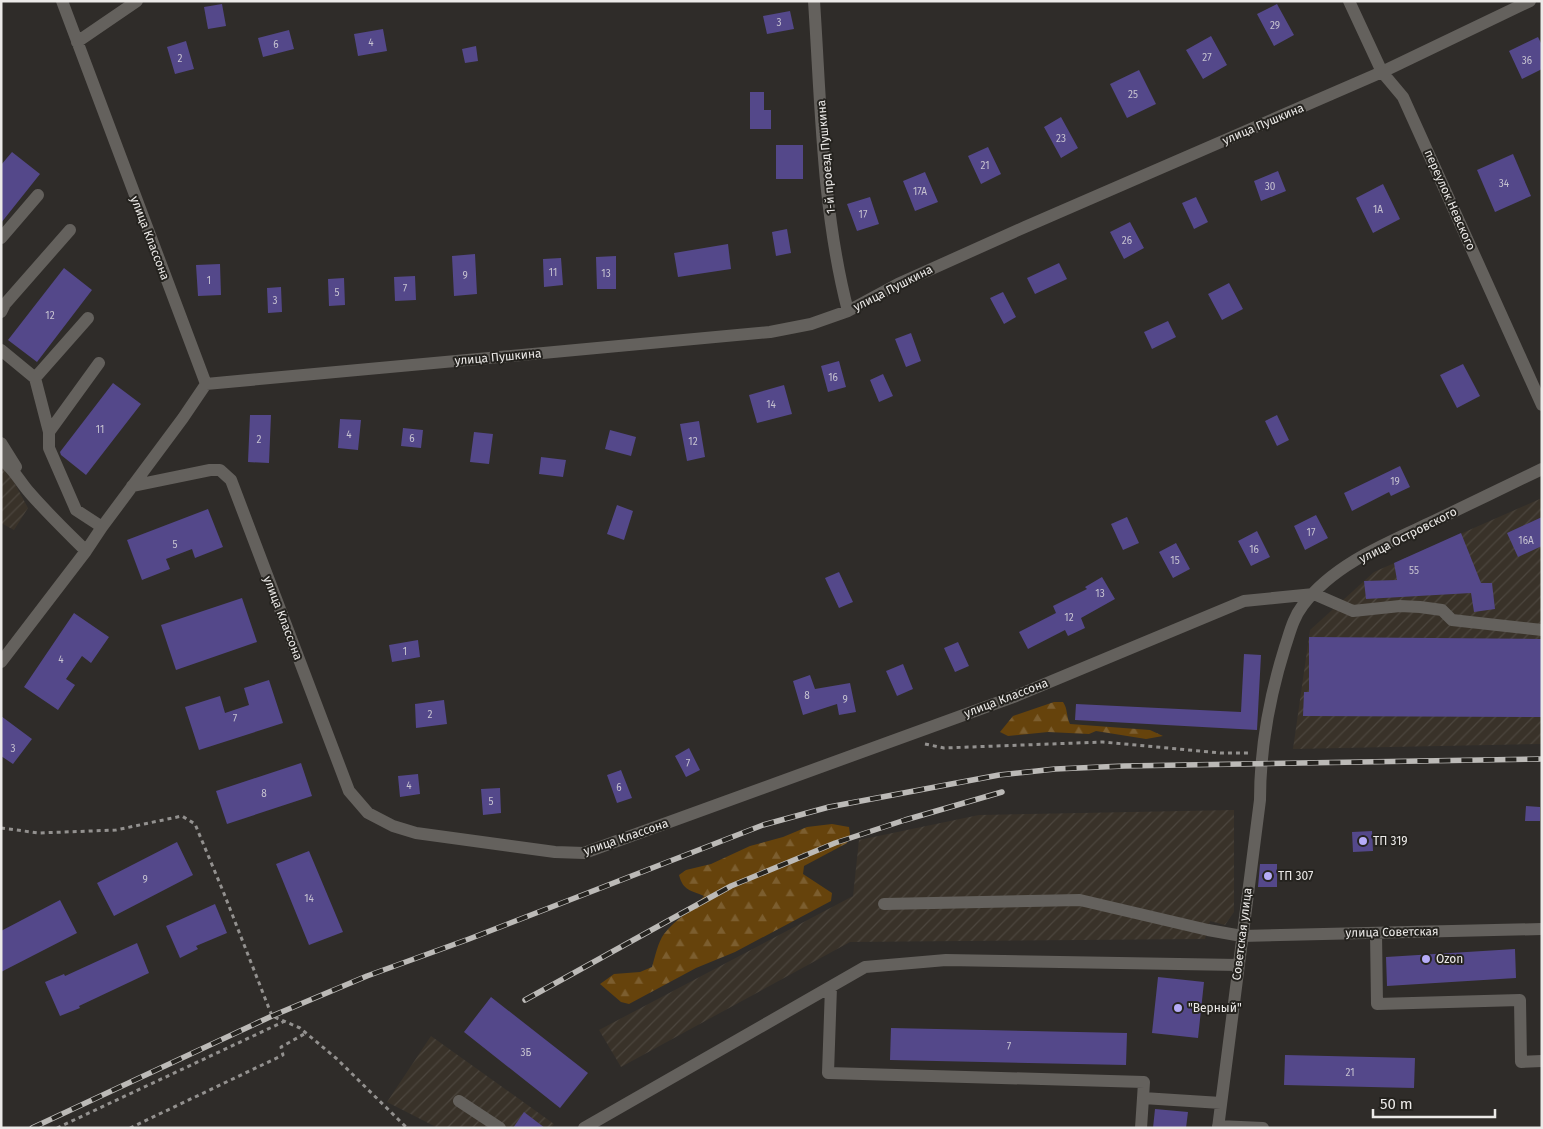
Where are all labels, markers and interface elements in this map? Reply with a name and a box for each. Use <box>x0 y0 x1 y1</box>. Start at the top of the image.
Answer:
house number: 3 <box>777 17 782 29</box>
house number: 29 <box>1270 20 1280 32</box>
house number: 4 <box>368 37 374 49</box>
house number: 6 <box>273 39 279 51</box>
house number: 27 <box>1202 52 1212 64</box>
house number: 2 <box>178 53 183 65</box>
house number: 36 <box>1522 55 1532 67</box>
house number: 25 <box>1128 89 1138 101</box>
street label: 1-й проезд Пушкина <box>814 99 838 215</box>
street label: улица Пушкина <box>1220 101 1306 147</box>
house number: 23 <box>1056 133 1066 145</box>
street label: переулок Невского <box>1422 148 1478 252</box>
house number: 21 <box>980 160 990 172</box>
house number: 34 <box>1499 178 1510 190</box>
house number: 30 <box>1265 181 1276 193</box>
house number: 17А <box>913 186 927 198</box>
street label: улица Классона <box>128 194 172 282</box>
house number: 1А <box>1373 204 1383 216</box>
house number: 17 <box>859 209 868 221</box>
house number: 26 <box>1122 235 1132 247</box>
street label: улица Пушкина <box>851 262 935 314</box>
house number: 11 <box>549 267 557 279</box>
house number: 13 <box>601 268 611 280</box>
house number: 9 <box>462 270 468 282</box>
house number: 1 <box>207 275 211 287</box>
house number: 7 <box>403 283 408 295</box>
house number: 5 <box>334 287 340 299</box>
house number: 3 <box>273 295 278 307</box>
house number: 12 <box>45 310 55 322</box>
street label: улица Пушкина <box>454 346 542 368</box>
house number: 16 <box>828 372 838 384</box>
house number: 14 <box>766 399 777 411</box>
house number: 11 <box>96 424 104 436</box>
house number: 4 <box>346 429 352 441</box>
house number: 6 <box>409 433 415 445</box>
house number: 2 <box>257 434 262 446</box>
house number: 12 <box>688 436 698 448</box>
house number: 19 <box>1390 476 1400 488</box>
street label: улица Островского <box>1357 504 1459 566</box>
house number: 17 <box>1307 527 1316 539</box>
house number: 16А <box>1518 535 1534 547</box>
house number: 5 <box>172 539 178 551</box>
house number: 16 <box>1249 544 1259 556</box>
house number: 15 <box>1170 555 1180 567</box>
house number: 55 <box>1409 565 1419 577</box>
street label: улица Классона <box>261 574 305 662</box>
house number: 13 <box>1095 588 1105 600</box>
house number: 12 <box>1064 612 1074 624</box>
house number: 1 <box>403 646 407 658</box>
house number: 4 <box>58 654 64 666</box>
street label: улица Классона <box>962 676 1050 720</box>
house number: 8 <box>804 690 810 702</box>
house number: 9 <box>842 694 848 706</box>
house number: 2 <box>428 709 433 721</box>
house number: 7 <box>233 713 238 725</box>
house number: 3 <box>11 743 16 755</box>
house number: 7 <box>686 758 691 770</box>
house number: 4 <box>406 780 412 792</box>
house number: 6 <box>616 782 622 794</box>
house number: 8 <box>261 788 267 800</box>
house number: 5 <box>488 796 494 808</box>
street label: улица Классона <box>582 816 670 858</box>
place label: ТП 319 <box>1373 834 1408 848</box>
marker: ТП 319 <box>1357 835 1369 847</box>
place label: ТП 307 <box>1278 869 1313 883</box>
marker: ТП 307 <box>1262 870 1274 882</box>
house number: 9 <box>142 874 148 886</box>
street label: Советская улица <box>1229 887 1255 981</box>
house number: 14 <box>304 893 315 905</box>
street label: улица Советская <box>1345 924 1439 940</box>
place label: Ozon <box>1436 952 1463 966</box>
marker: Ozon <box>1420 953 1432 965</box>
place label: "Верный" <box>1188 1001 1242 1015</box>
marker: "Верный" <box>1172 1002 1184 1014</box>
house number: 7 <box>1007 1041 1012 1053</box>
house number: 3Б <box>521 1047 532 1059</box>
house number: 21 <box>1345 1067 1355 1079</box>
scale bar <box>1373 1086 1496 1118</box>
text: 50 m <box>1380 1095 1413 1113</box>

